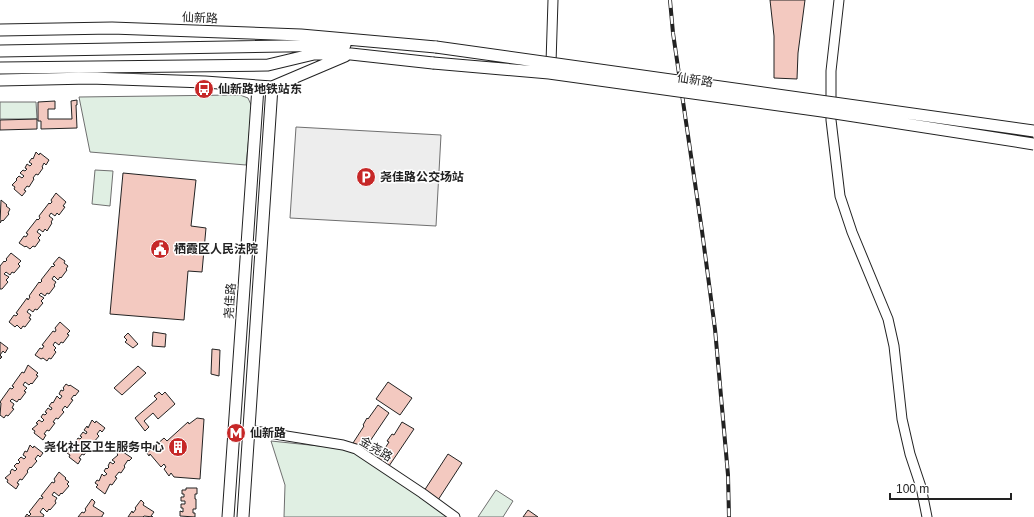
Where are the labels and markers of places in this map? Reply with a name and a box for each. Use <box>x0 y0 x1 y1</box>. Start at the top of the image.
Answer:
bus stop icon: 仙新路地铁站东 <box>193 78 215 100</box>
place label: 仙新路地铁站东 <box>218 82 302 96</box>
parking icon: 尧佳路公交场站 <box>355 166 377 188</box>
place label: 尧佳路公交场站 <box>380 170 464 184</box>
public building icon: 栖霞区人民法院 <box>149 238 171 260</box>
place label: 栖霞区人民法院 <box>174 242 258 256</box>
metro station icon: 仙新路 <box>225 422 247 444</box>
place label: 仙新路 <box>250 426 286 440</box>
building icon: 尧化社区卫生服务中心 <box>167 436 189 458</box>
place label: 尧化社区卫生服务中心 <box>44 440 164 454</box>

